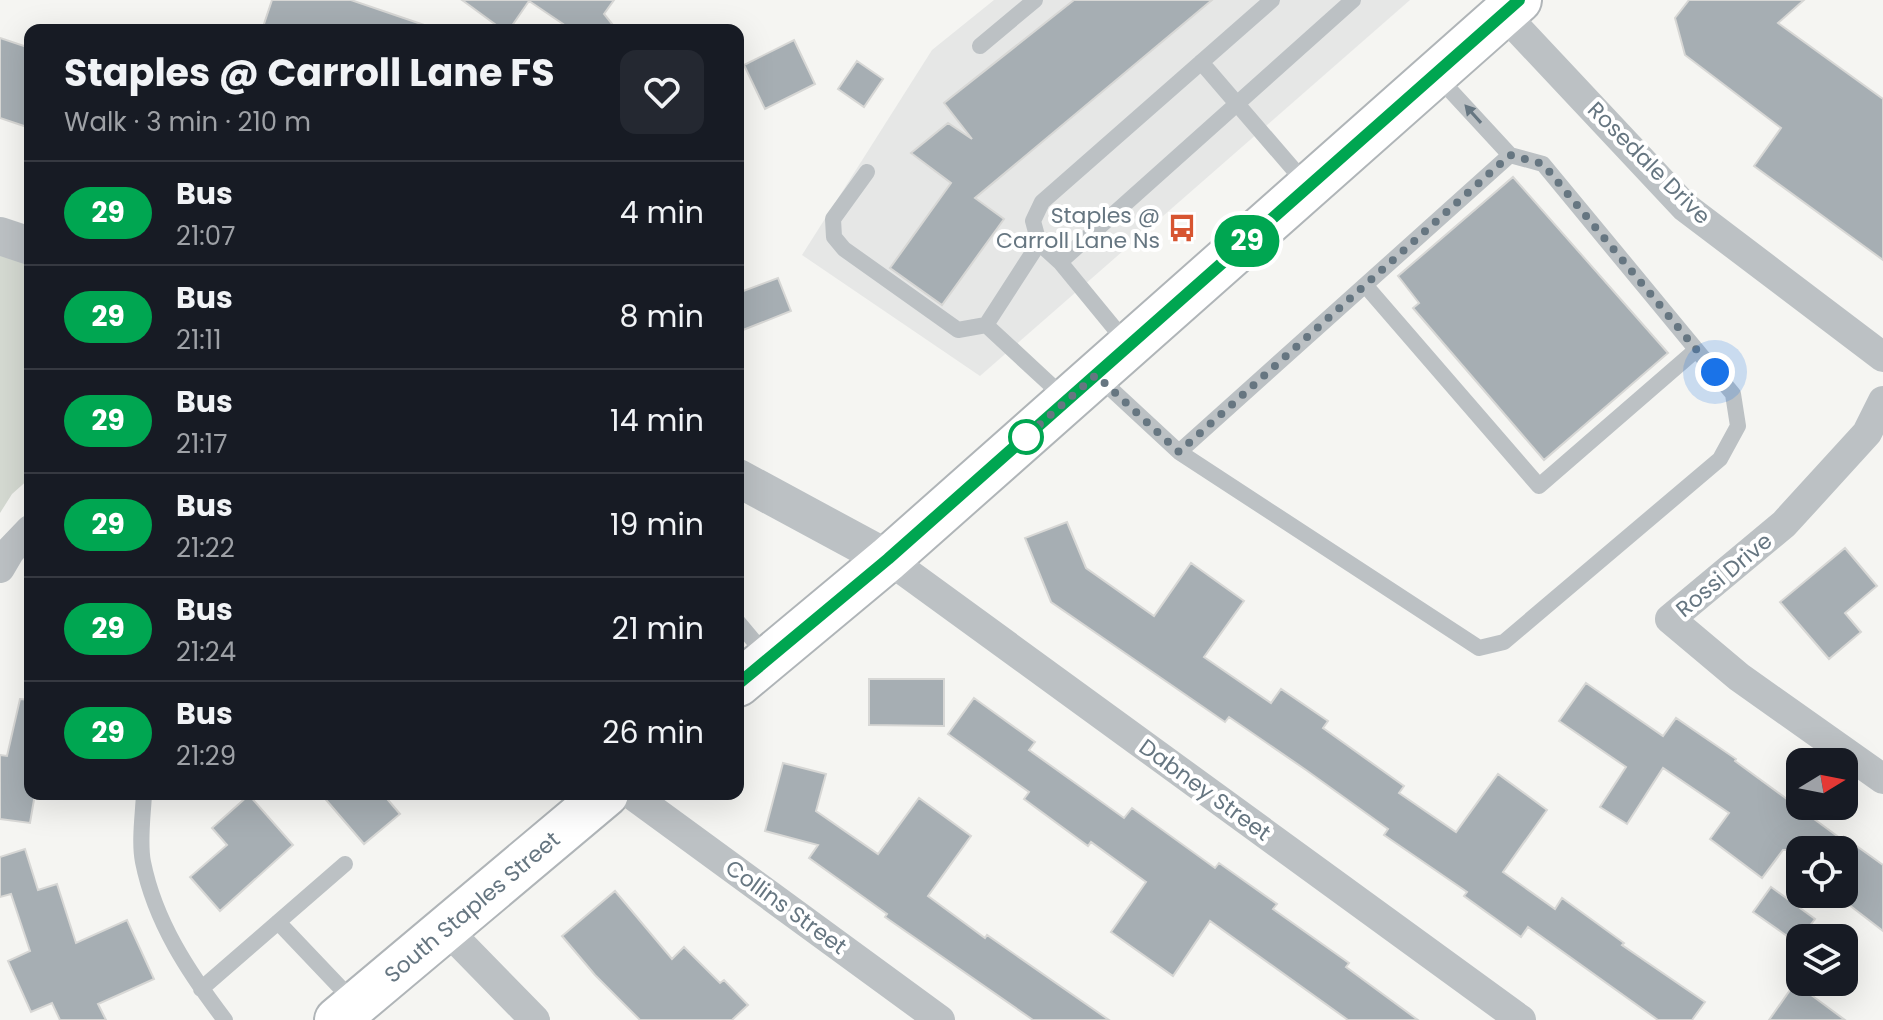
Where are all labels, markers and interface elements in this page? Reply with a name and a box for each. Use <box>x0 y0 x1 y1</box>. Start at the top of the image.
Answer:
text: Staples @ Carroll Lane FS <box>64 46 555 99</box>
button: heart <box>620 50 704 134</box>
street label: Rosedale Drive <box>1581 95 1717 231</box>
text: Walk · 3 min · 210 m <box>64 104 311 140</box>
one-way arrow <box>1464 105 1482 124</box>
text: Bus <box>176 172 233 215</box>
text: 4 min <box>620 191 704 234</box>
text: 29 <box>91 193 125 232</box>
place label: Staples @ Carroll Lane Ns <box>996 200 1160 256</box>
bus stop icon: Staples @ Carroll Lane Ns <box>1167 213 1197 243</box>
line badge: 29 <box>1211 215 1283 267</box>
text: 21:07 <box>176 218 235 254</box>
text: 29 <box>1230 221 1264 260</box>
text: Bus <box>176 276 233 319</box>
text: 8 min <box>620 295 704 338</box>
text: 29 <box>91 297 125 336</box>
text: 21:11 <box>176 322 221 358</box>
your location <box>1695 352 1735 392</box>
text: Bus <box>176 380 233 423</box>
text: 14 min <box>610 399 704 442</box>
text: 29 <box>91 401 125 440</box>
unlabelled marker <box>1009 420 1043 454</box>
text: 21:17 <box>176 426 227 462</box>
text: Bus <box>176 484 233 527</box>
text: 19 min <box>610 503 704 546</box>
text: 29 <box>91 505 125 544</box>
street label: Rossi Drive <box>1669 526 1779 624</box>
text: 21:22 <box>176 530 235 566</box>
text: Bus <box>176 588 233 631</box>
text: 21 min <box>612 607 704 650</box>
text: 29 <box>91 609 125 648</box>
text: 21:24 <box>176 634 236 670</box>
text: Bus <box>176 692 233 735</box>
text: 26 min <box>602 711 704 754</box>
text: 29 <box>91 713 125 752</box>
street label: Dabney Street <box>1133 732 1277 848</box>
text: 21:29 <box>176 738 236 774</box>
north arrow <box>1786 748 1858 820</box>
map controls <box>1786 748 1858 996</box>
street label: South Staples Street <box>377 824 566 990</box>
button: locate <box>1786 836 1858 908</box>
street label: Collins Street <box>719 852 853 962</box>
button: layers <box>1786 924 1858 996</box>

